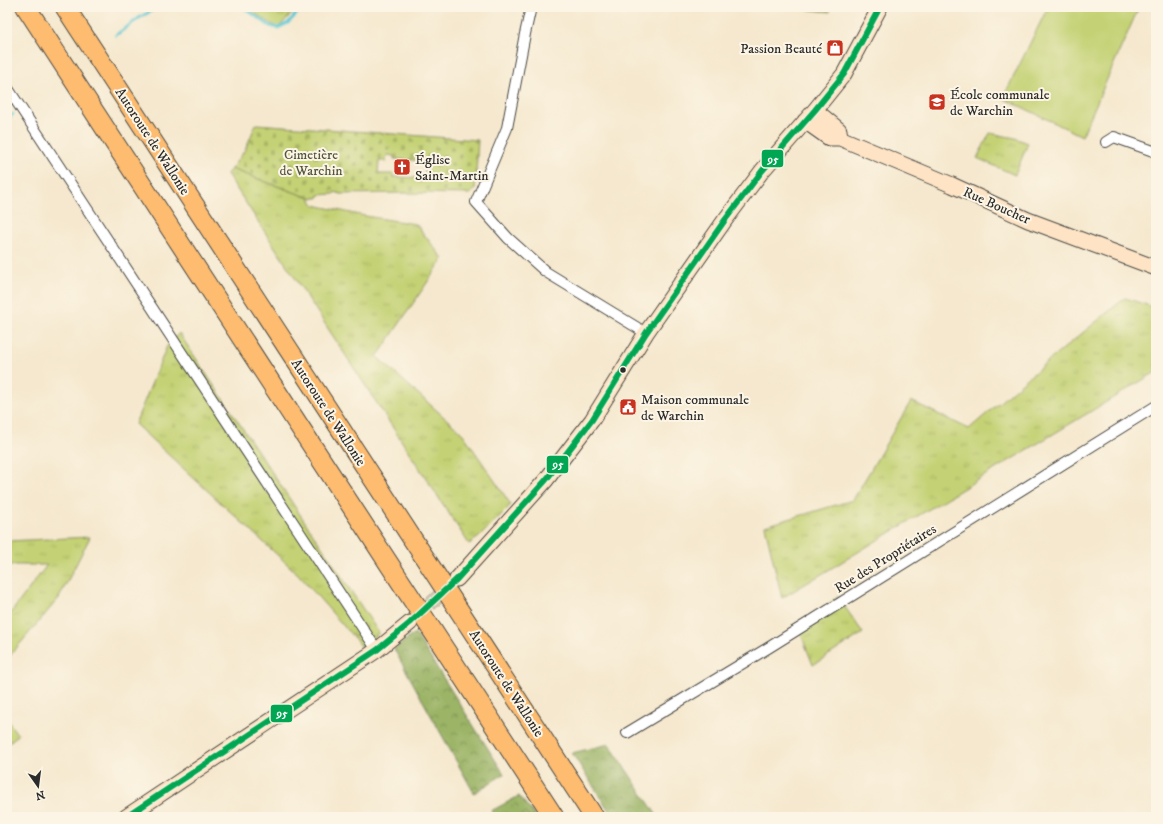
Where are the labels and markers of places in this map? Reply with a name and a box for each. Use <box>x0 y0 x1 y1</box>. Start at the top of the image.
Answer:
shop icon: Passion Beauté <box>825 38 845 58</box>
place label: Passion Beauté <box>740 40 822 58</box>
place label: École communale de Warchin <box>950 86 1050 120</box>
school or university icon: École communale de Warchin <box>927 92 947 112</box>
place label: Église Saint-Martin <box>415 151 489 185</box>
church icon: Église Saint-Martin <box>392 157 412 177</box>
unlabelled marker <box>618 365 628 375</box>
place label: Maison communale de Warchin <box>641 391 749 425</box>
public building icon: Maison communale de Warchin <box>618 397 638 417</box>

